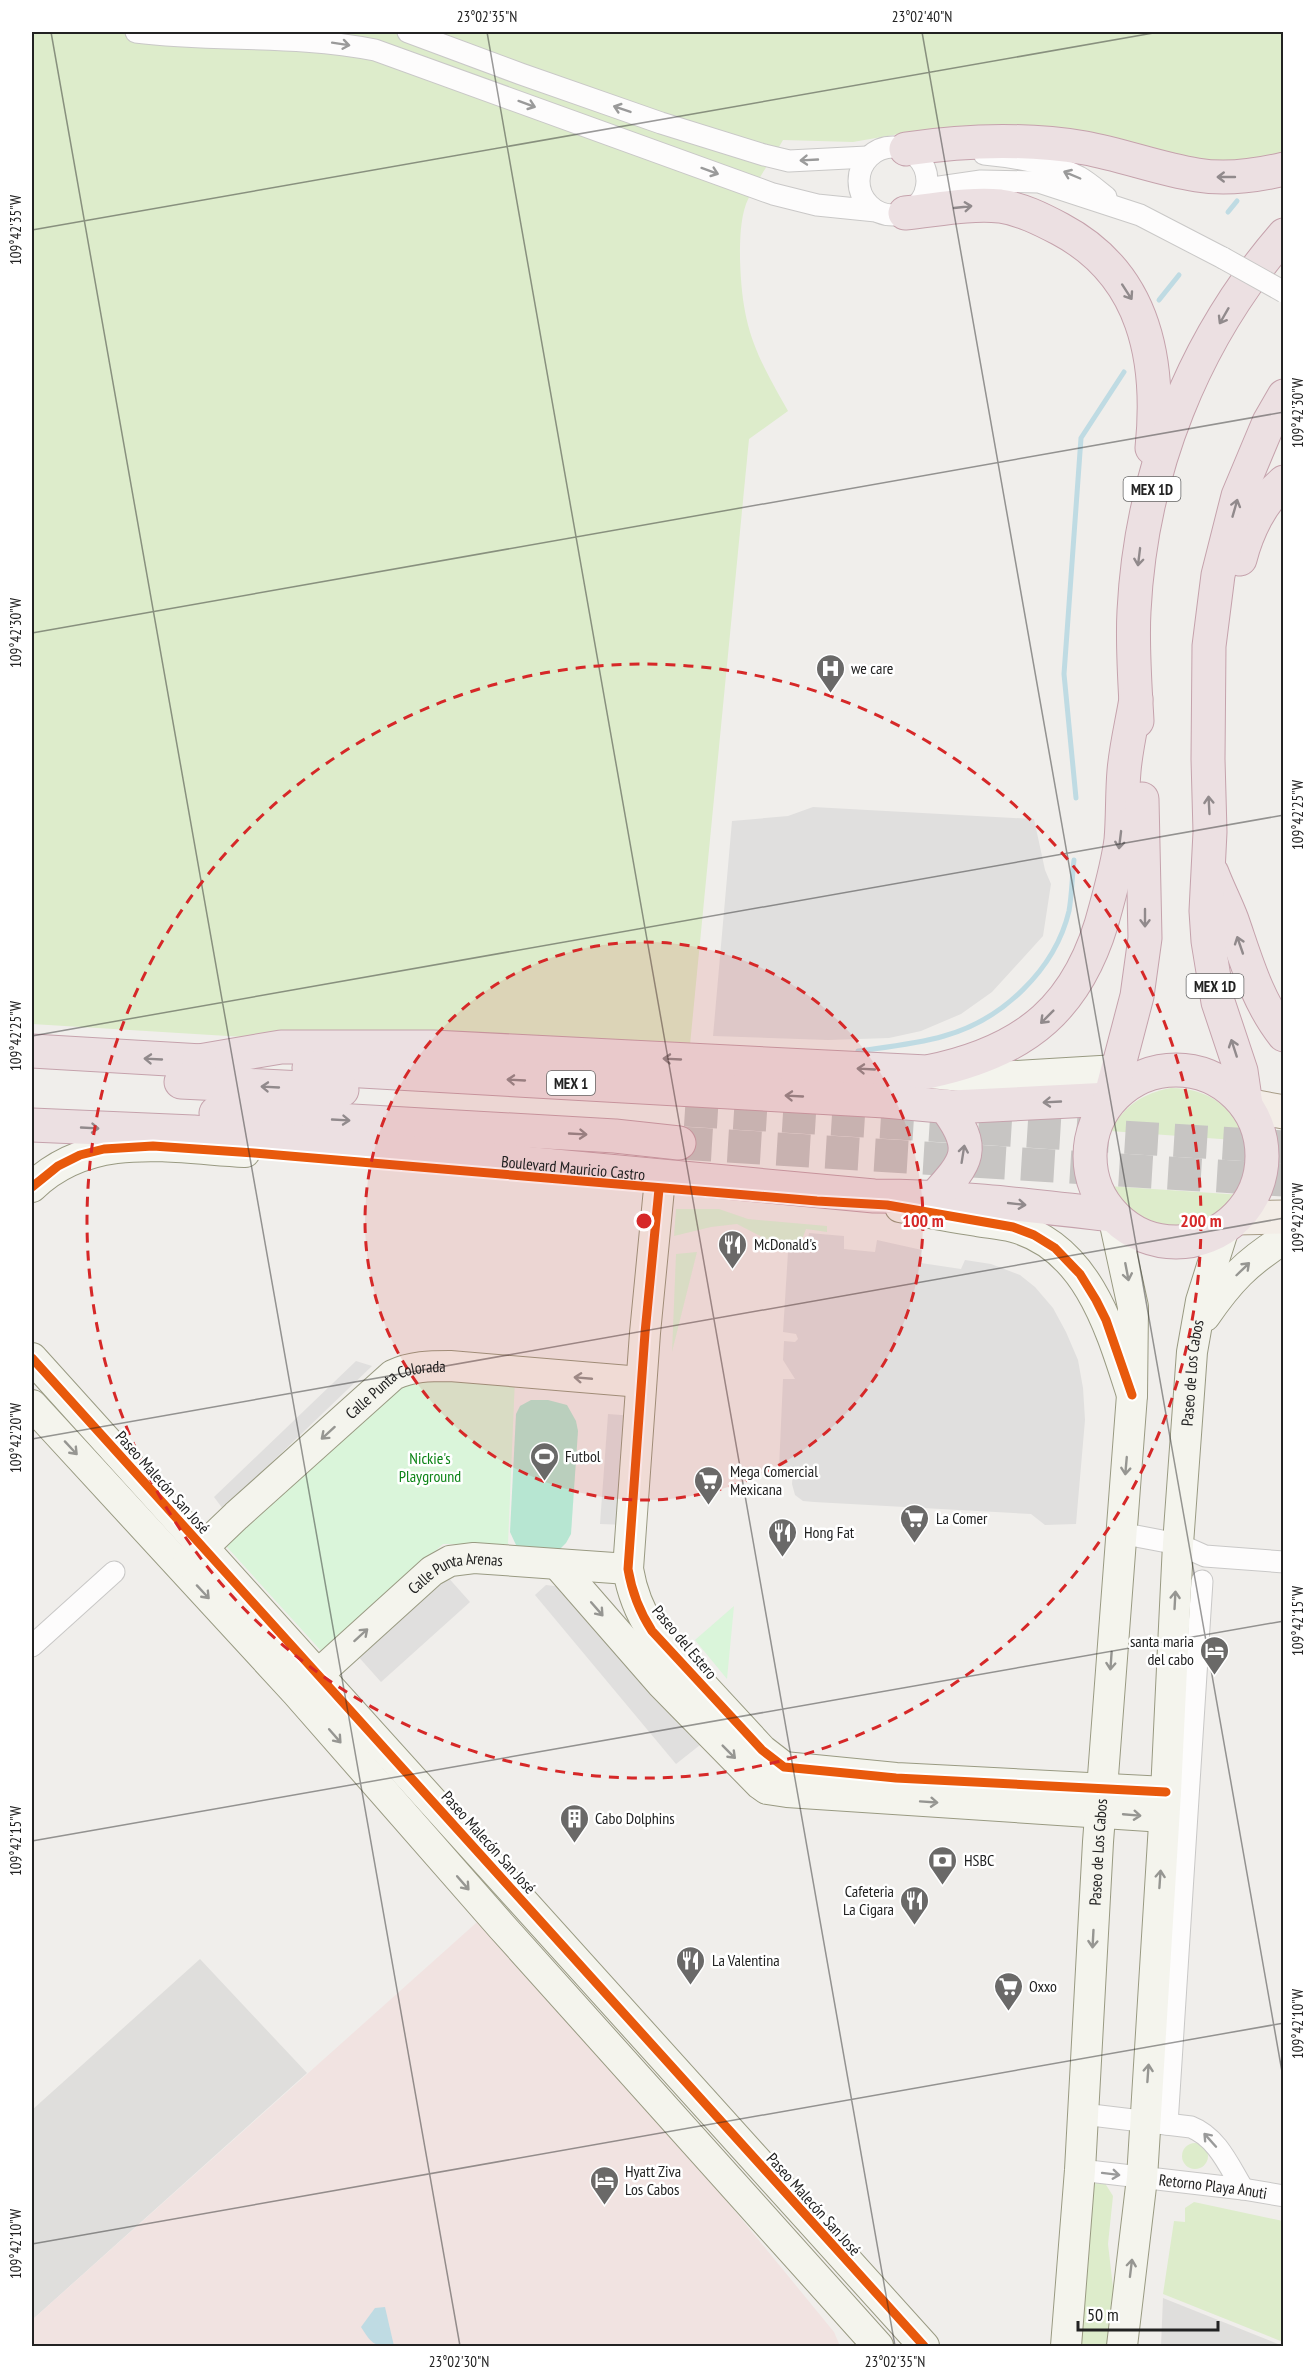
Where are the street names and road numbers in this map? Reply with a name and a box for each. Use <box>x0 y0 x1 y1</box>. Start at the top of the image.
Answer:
road number: MEX 1D <box>1124 477 1180 501</box>
road number: MEX 1D <box>1186 974 1244 998</box>
road number: MEX 1 <box>547 1071 595 1095</box>
street label: Boulevard Mauricio Castro <box>500 1151 646 1184</box>
street label: Paseo de Los Cabos <box>1177 1318 1208 1427</box>
street label: Calle Punta Colorada <box>341 1356 446 1423</box>
street label: Paseo Malecón San José <box>112 1426 214 1538</box>
street label: Calle Punta Arenas <box>404 1548 504 1598</box>
street label: Paseo del Estero <box>648 1601 722 1683</box>
street label: Paseo Malecón San José <box>438 1786 540 1898</box>
street label: Paseo de Los Cabos <box>1085 1798 1111 1906</box>
street label: Paseo Malecón San José <box>763 2148 865 2260</box>
street label: Retorno Playa Anuti <box>1158 2169 1269 2203</box>

